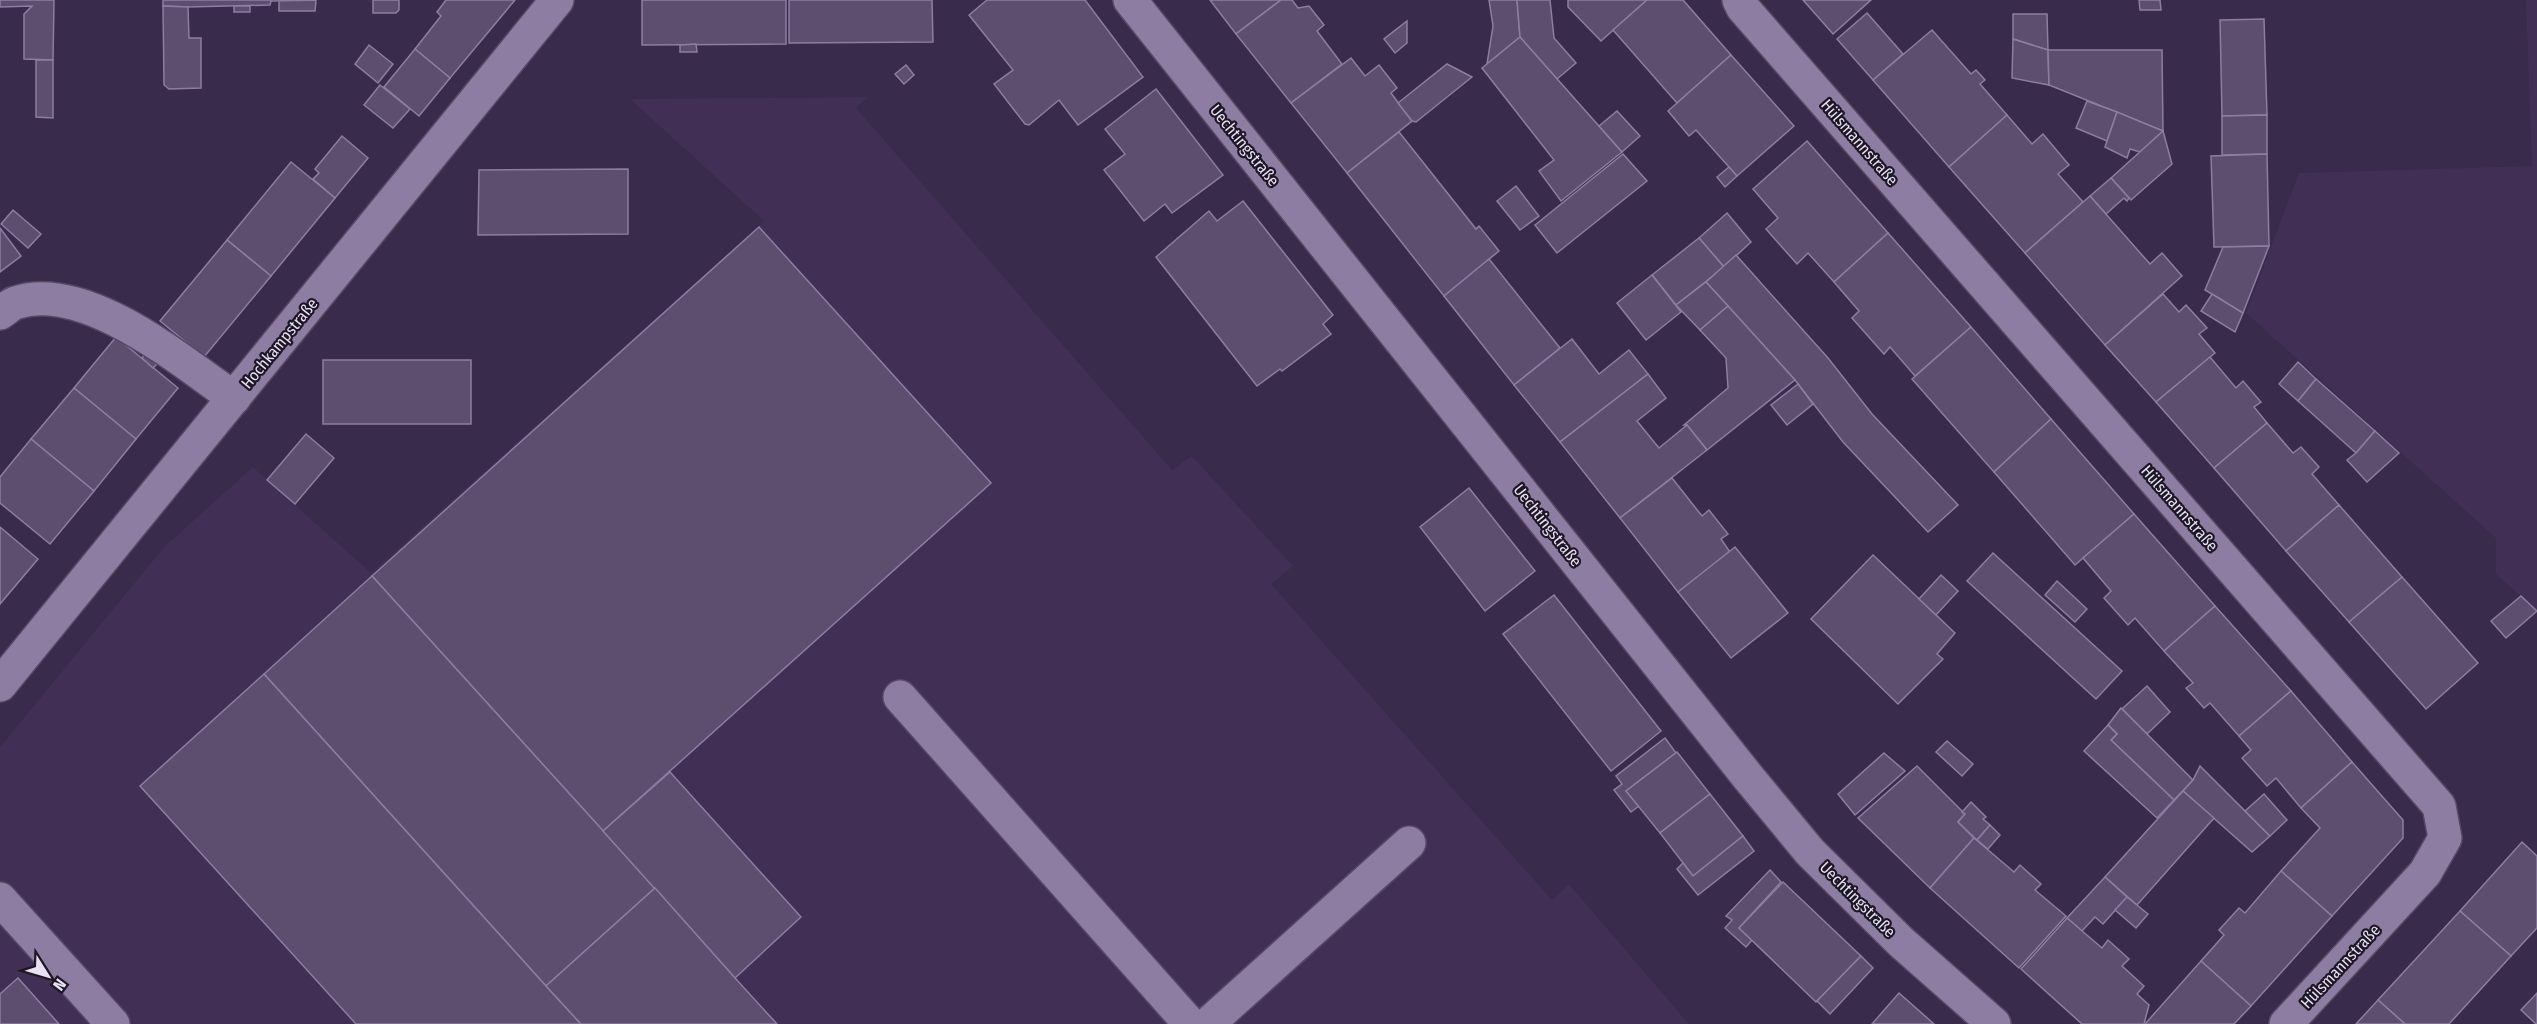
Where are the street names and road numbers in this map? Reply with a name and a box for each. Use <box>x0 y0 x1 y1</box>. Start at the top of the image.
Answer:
street label: Hülsmannstraße <box>1817 95 1902 189</box>
street label: Uechtingstraße <box>1206 101 1283 190</box>
street label: Hochkampstraße <box>237 294 322 392</box>
street label: Hülsmannstraße <box>2137 461 2222 555</box>
street label: Uechtingstraße <box>1510 480 1586 570</box>
street label: Uechtingstraße <box>1816 858 1899 941</box>
street label: Hülsmannstraße <box>2297 920 2384 1012</box>

